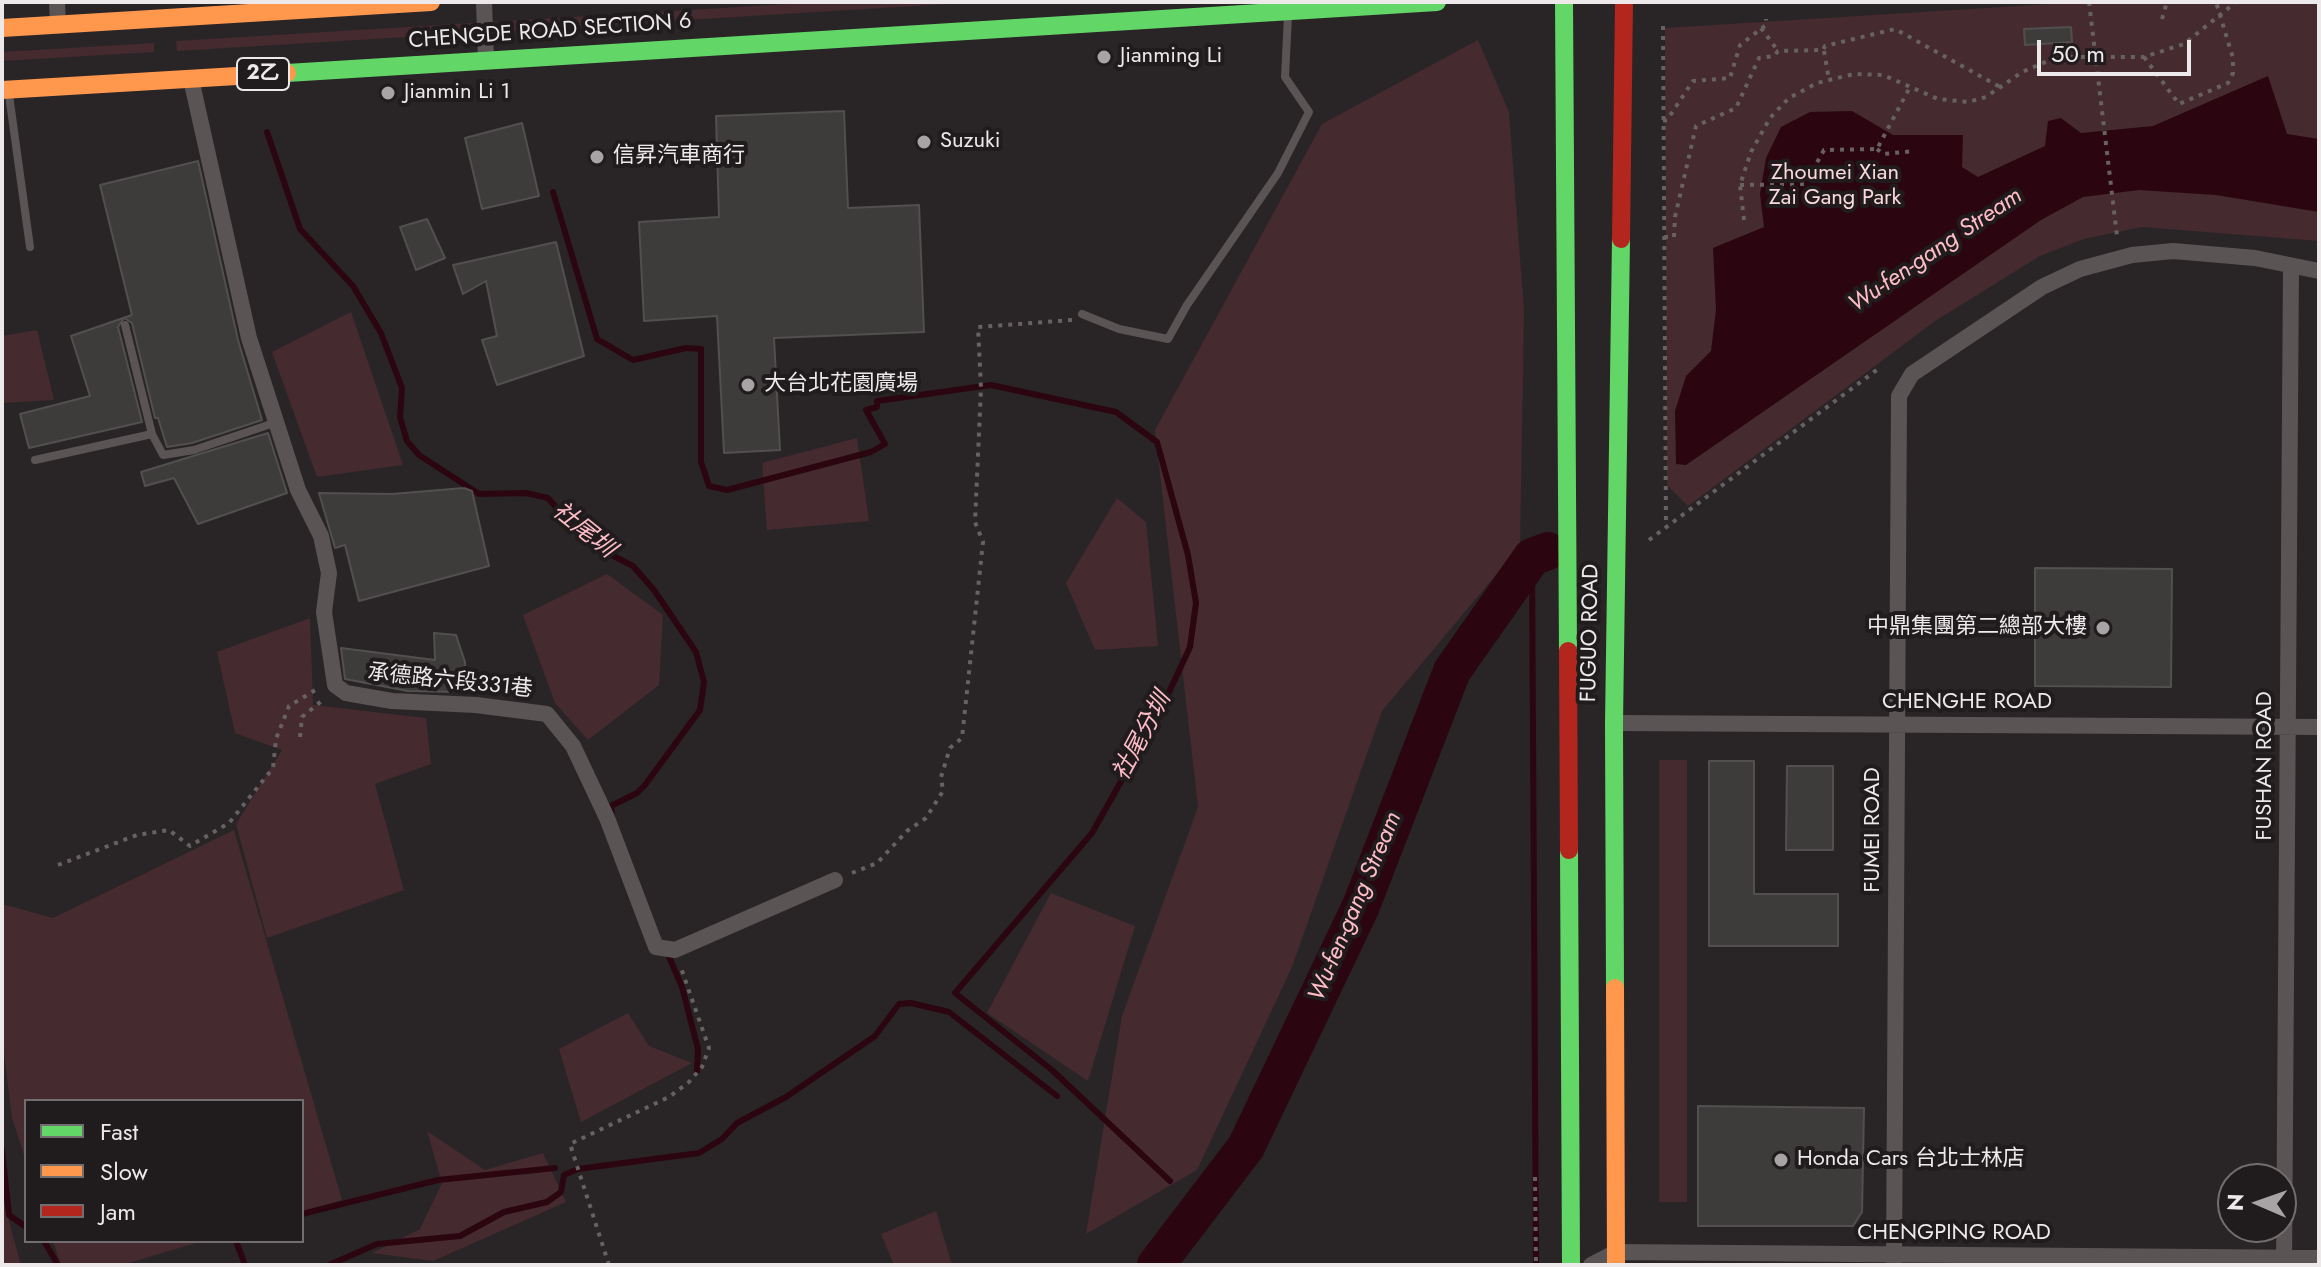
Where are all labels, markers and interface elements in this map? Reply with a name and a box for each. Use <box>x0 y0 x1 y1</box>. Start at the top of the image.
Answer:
street label: CHENGDE ROAD SECTION 6 <box>408 9 692 55</box>
scale bar <box>2041 24 2195 74</box>
text: 50 m <box>2051 36 2105 71</box>
place label: Jianming Li <box>1120 44 1222 70</box>
marker: Jianming Li <box>1095 48 1113 66</box>
road number: 2乙 <box>237 58 289 90</box>
place label: Jianmin Li 1 <box>404 80 510 106</box>
marker: Jianmin Li 1 <box>379 84 397 102</box>
place label: Suzuki <box>940 129 1000 155</box>
marker: Suzuki <box>915 133 933 151</box>
place label: 信昇汽車商行 <box>613 144 745 170</box>
marker: 信昇汽車商行 <box>588 148 606 166</box>
park label: Zhoumei Xian Zai Gang Park <box>1769 161 1901 212</box>
water label: Wu-fen-gang Stream <box>1844 182 2028 320</box>
place label: 大台北花園廣場 <box>764 372 918 398</box>
marker: 大台北花園廣場 <box>739 376 757 394</box>
water label: 社尾圳 <box>546 497 620 565</box>
street label: FUGUO ROAD <box>1577 564 1605 702</box>
place label: 中鼎集團第二總部大樓 <box>1867 615 2087 641</box>
marker: 中鼎集團第二總部大樓 <box>2094 619 2112 637</box>
street label: 承德路六段331巷 <box>366 660 534 704</box>
water label: 社尾分圳 <box>1108 688 1178 786</box>
street label: CHENGHE ROAD <box>1882 690 2052 716</box>
street label: FUSHAN ROAD <box>2253 691 2279 841</box>
street label: FUMEI ROAD <box>1861 767 1887 893</box>
water label: Wu-fen-gang Stream <box>1303 808 1409 1006</box>
legend <box>24 1099 304 1243</box>
text: Fast <box>100 1114 138 1149</box>
place label: Honda Cars 台北士林店 <box>1797 1147 2025 1173</box>
marker: Honda Cars 台北士林店 <box>1772 1151 1790 1169</box>
text: Slow <box>100 1154 148 1189</box>
north arrow <box>2217 1163 2297 1243</box>
text: N <box>2219 1193 2251 1212</box>
text: Jam <box>100 1194 136 1229</box>
street label: CHENGPING ROAD <box>1857 1221 2051 1247</box>

